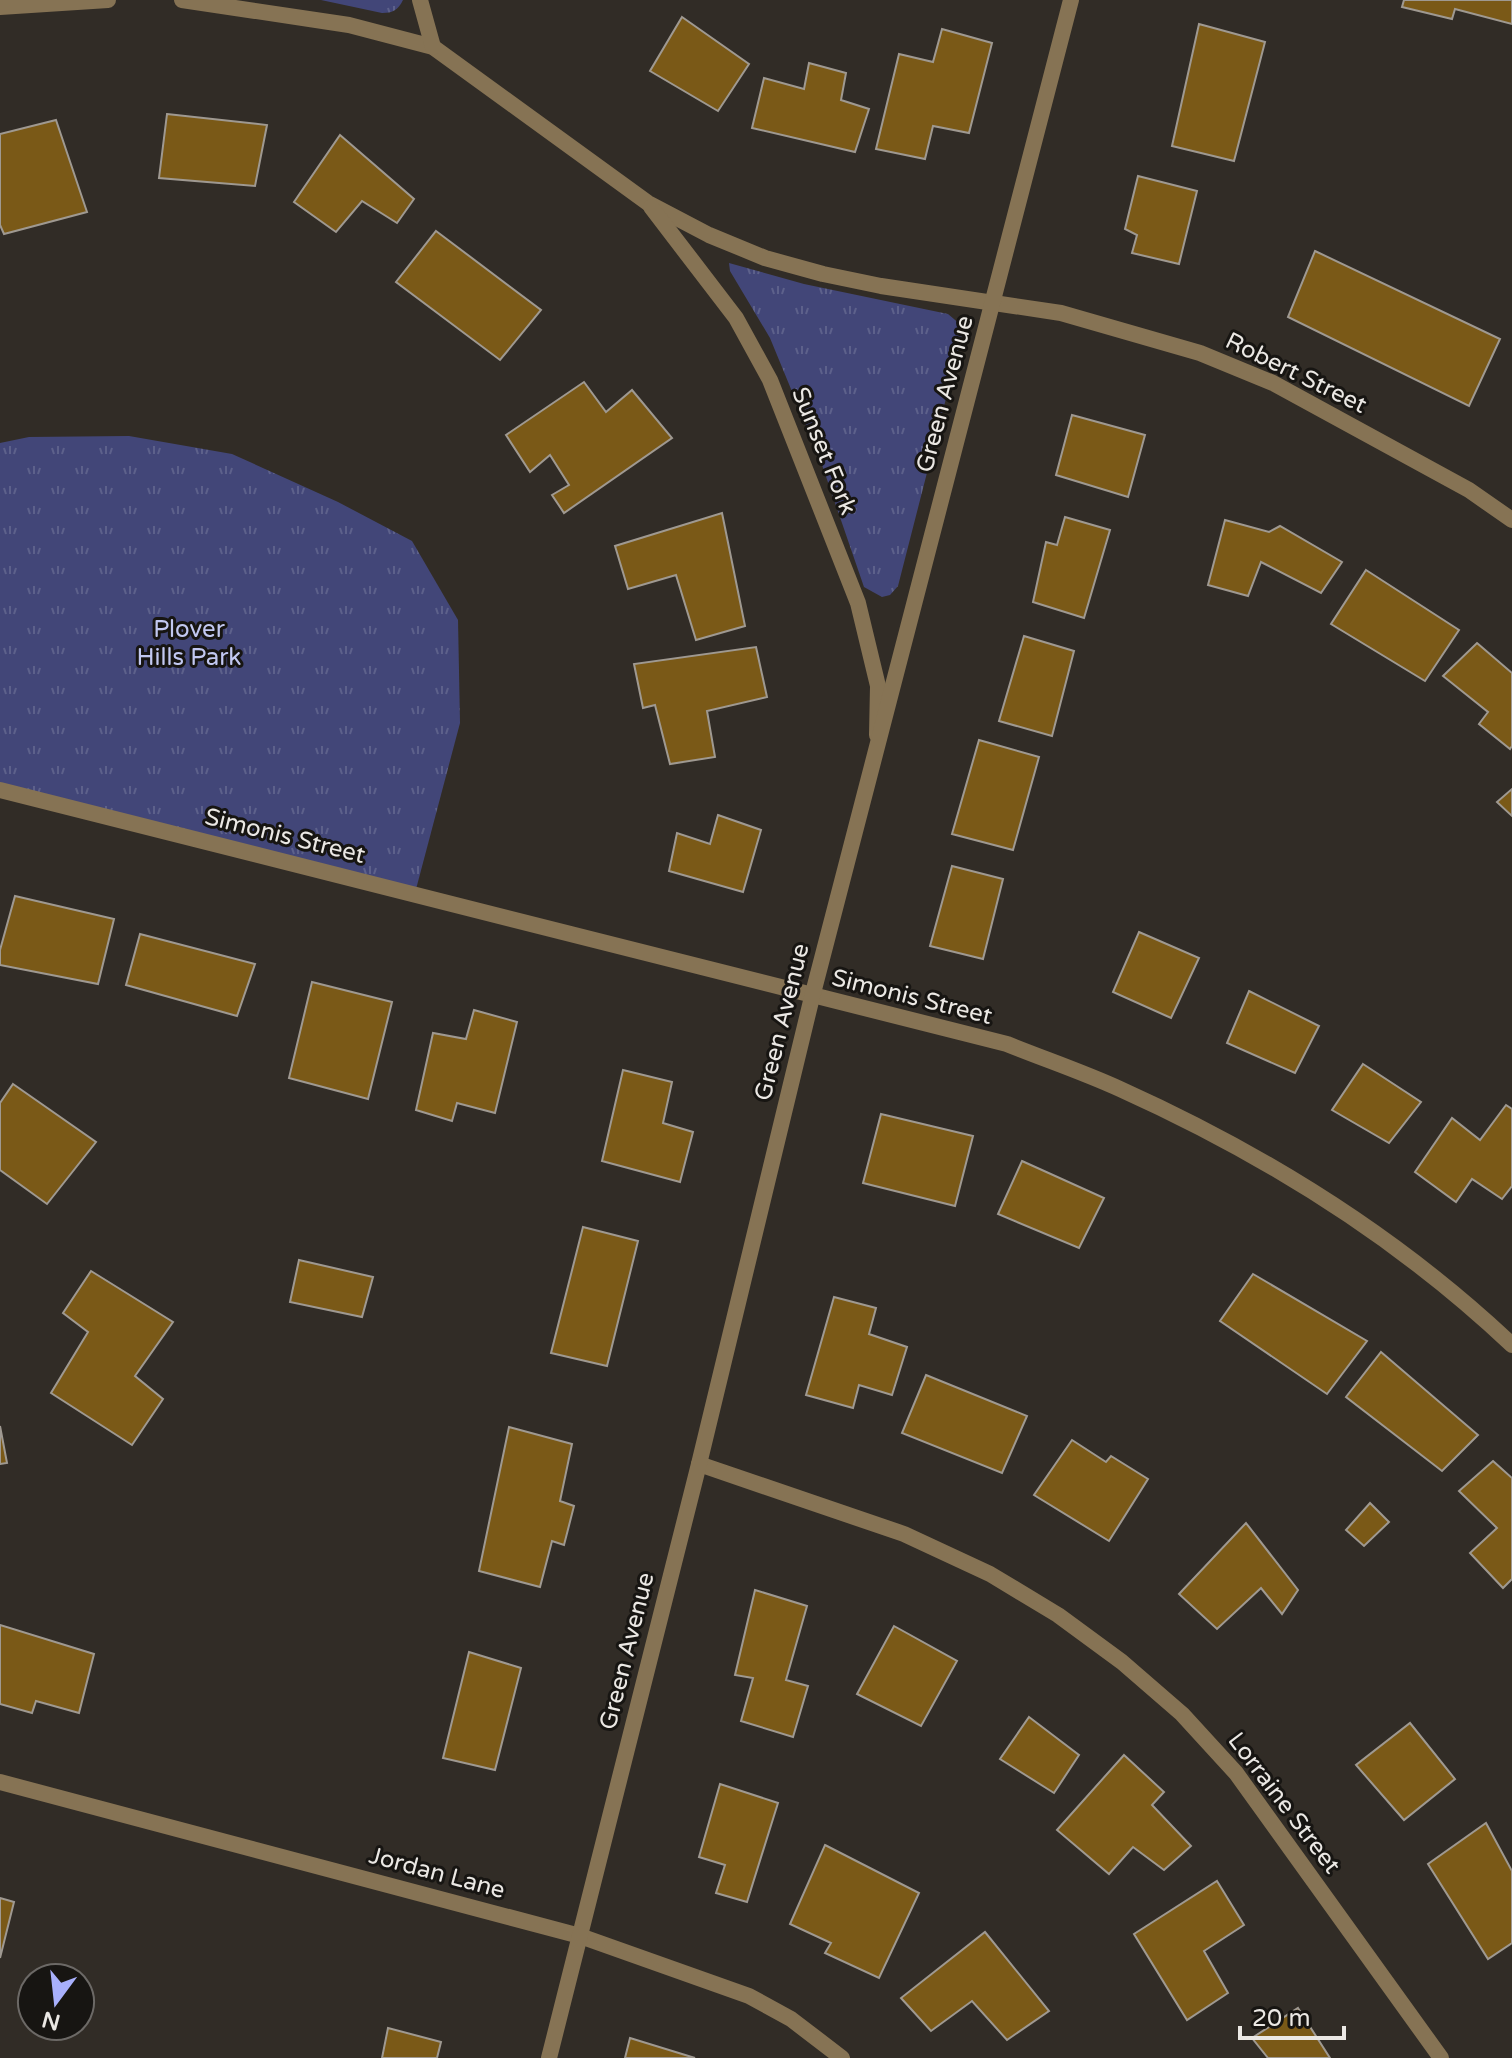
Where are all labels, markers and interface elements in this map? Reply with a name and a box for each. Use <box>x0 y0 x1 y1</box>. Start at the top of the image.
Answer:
street label: Green Avenue <box>910 313 980 475</box>
street label: Robert Street <box>1221 326 1371 420</box>
street label: Sunset Fork <box>785 383 863 519</box>
park label: Plover Hills Park <box>137 615 241 672</box>
street label: Simonis Street <box>202 802 368 870</box>
street label: Green Avenue <box>748 940 816 1104</box>
street label: Simonis Street <box>829 963 995 1031</box>
street label: Green Avenue <box>593 1569 661 1733</box>
street label: Lorraine Street <box>1221 1727 1347 1879</box>
street label: Jordan Lane <box>366 1841 508 1905</box>
north arrow <box>16 1962 96 2042</box>
scale bar <box>1240 1990 1344 2040</box>
text: 20 m <box>1252 2004 1310 2033</box>
text: N <box>39 2006 63 2035</box>

